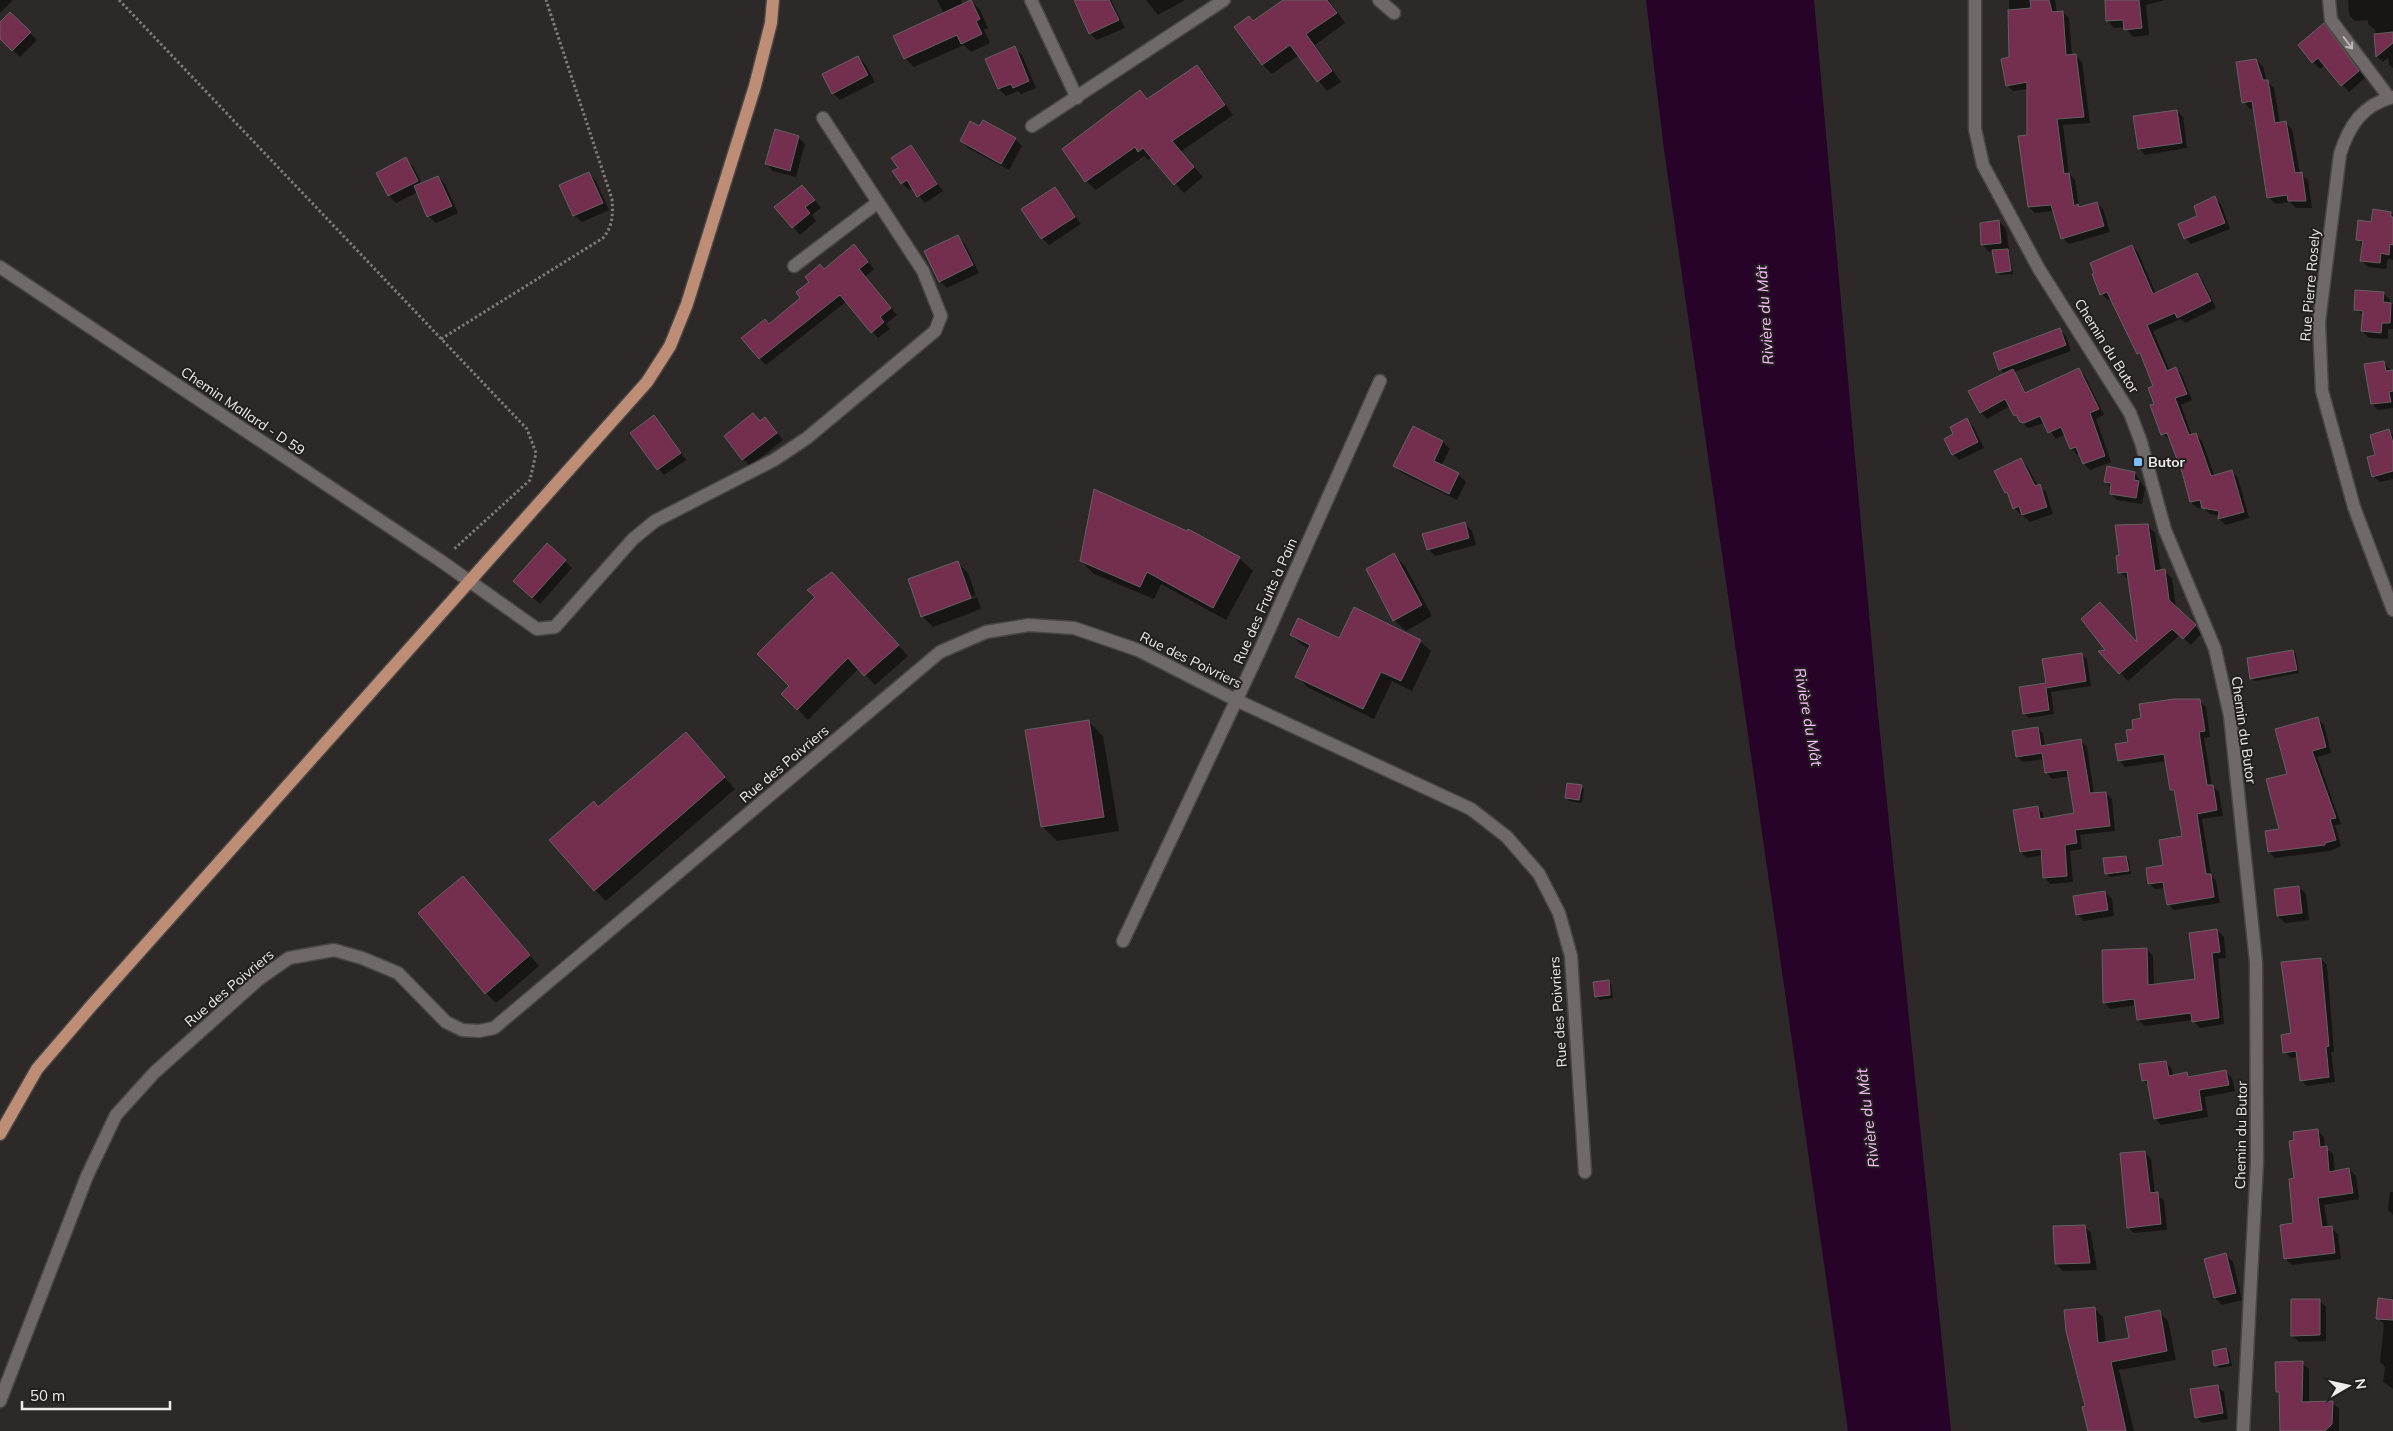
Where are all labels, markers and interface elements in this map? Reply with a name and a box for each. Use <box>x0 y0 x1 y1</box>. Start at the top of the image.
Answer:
one-way arrow <box>2343 36 2353 50</box>
street label: Rue Pierre Rosely <box>2296 227 2324 342</box>
water label: Rivière du Mât <box>1751 264 1777 365</box>
street label: Chemin du Butor <box>2071 295 2144 398</box>
street label: Chemin Mallard - D 59 <box>177 363 309 459</box>
place label: Butor <box>2148 453 2186 471</box>
marker: Butor <box>2132 456 2144 468</box>
street label: Rue des Fruits à Pain <box>1229 535 1301 667</box>
street label: Rue des Poivriers <box>1137 628 1245 692</box>
water label: Rivière du Mât <box>1790 666 1827 768</box>
street label: Chemin du Butor <box>2228 675 2261 786</box>
street label: Rue des Poivriers <box>736 721 832 807</box>
street label: Rue des Poivriers <box>181 945 277 1031</box>
street label: Rue des Poivriers <box>1545 956 1571 1068</box>
water label: Rivière du Mât <box>1852 1067 1883 1169</box>
street label: Chemin du Butor <box>2231 1080 2251 1189</box>
north arrow <box>2323 1361 2373 1411</box>
text: N <box>2351 1377 2371 1391</box>
scale bar <box>22 1378 170 1410</box>
text: 50 m <box>30 1386 65 1405</box>

